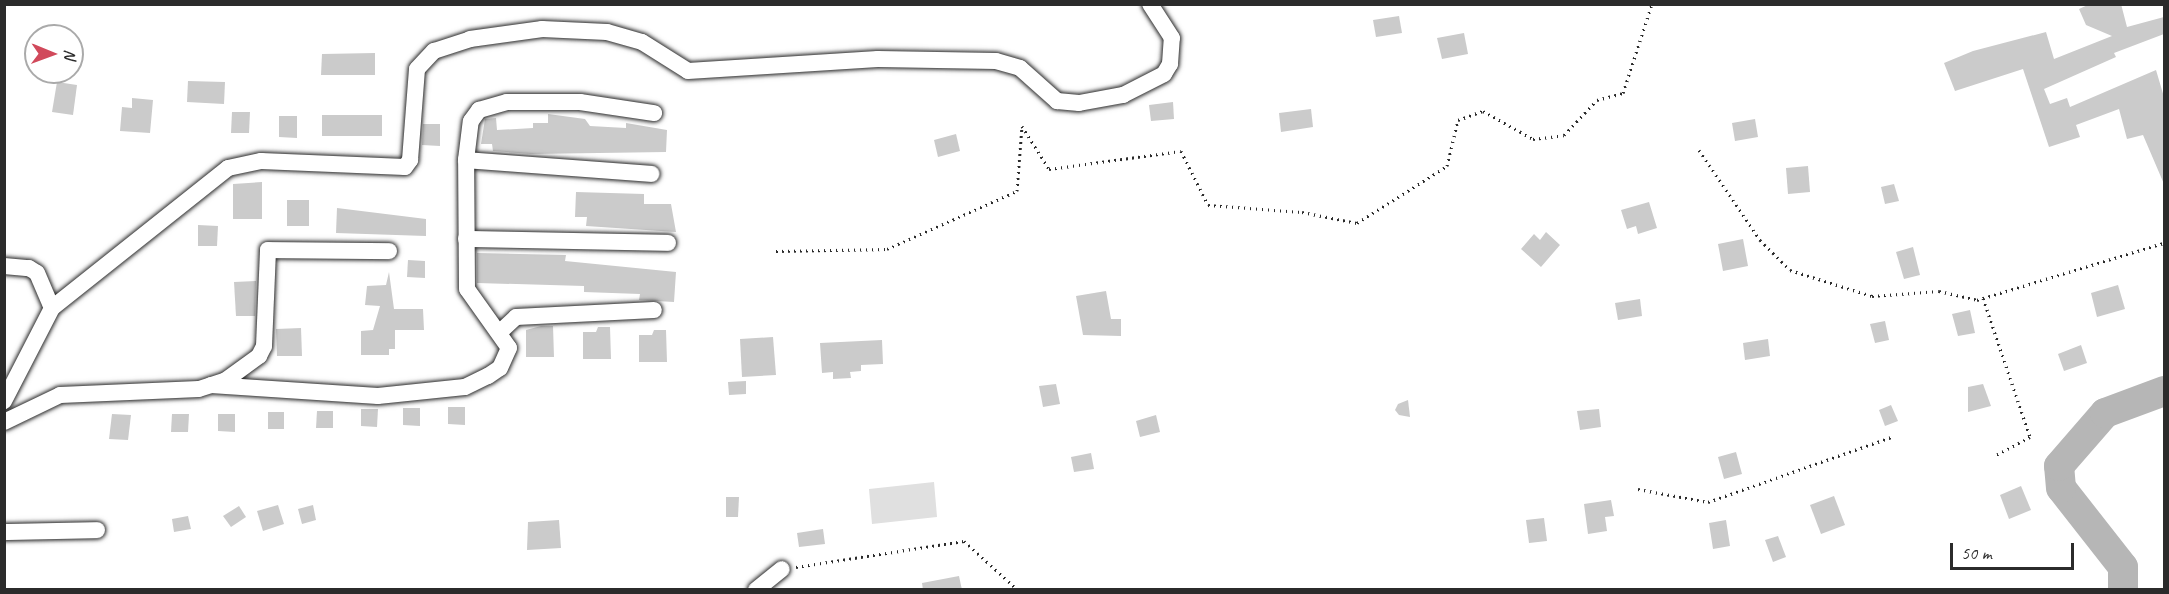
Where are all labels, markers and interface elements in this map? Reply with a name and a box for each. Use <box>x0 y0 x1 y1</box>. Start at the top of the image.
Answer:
north arrow <box>24 24 84 84</box>
text: N <box>60 49 80 59</box>
scale bar <box>1953 531 2078 569</box>
text: 50 m <box>1961 542 1992 564</box>

